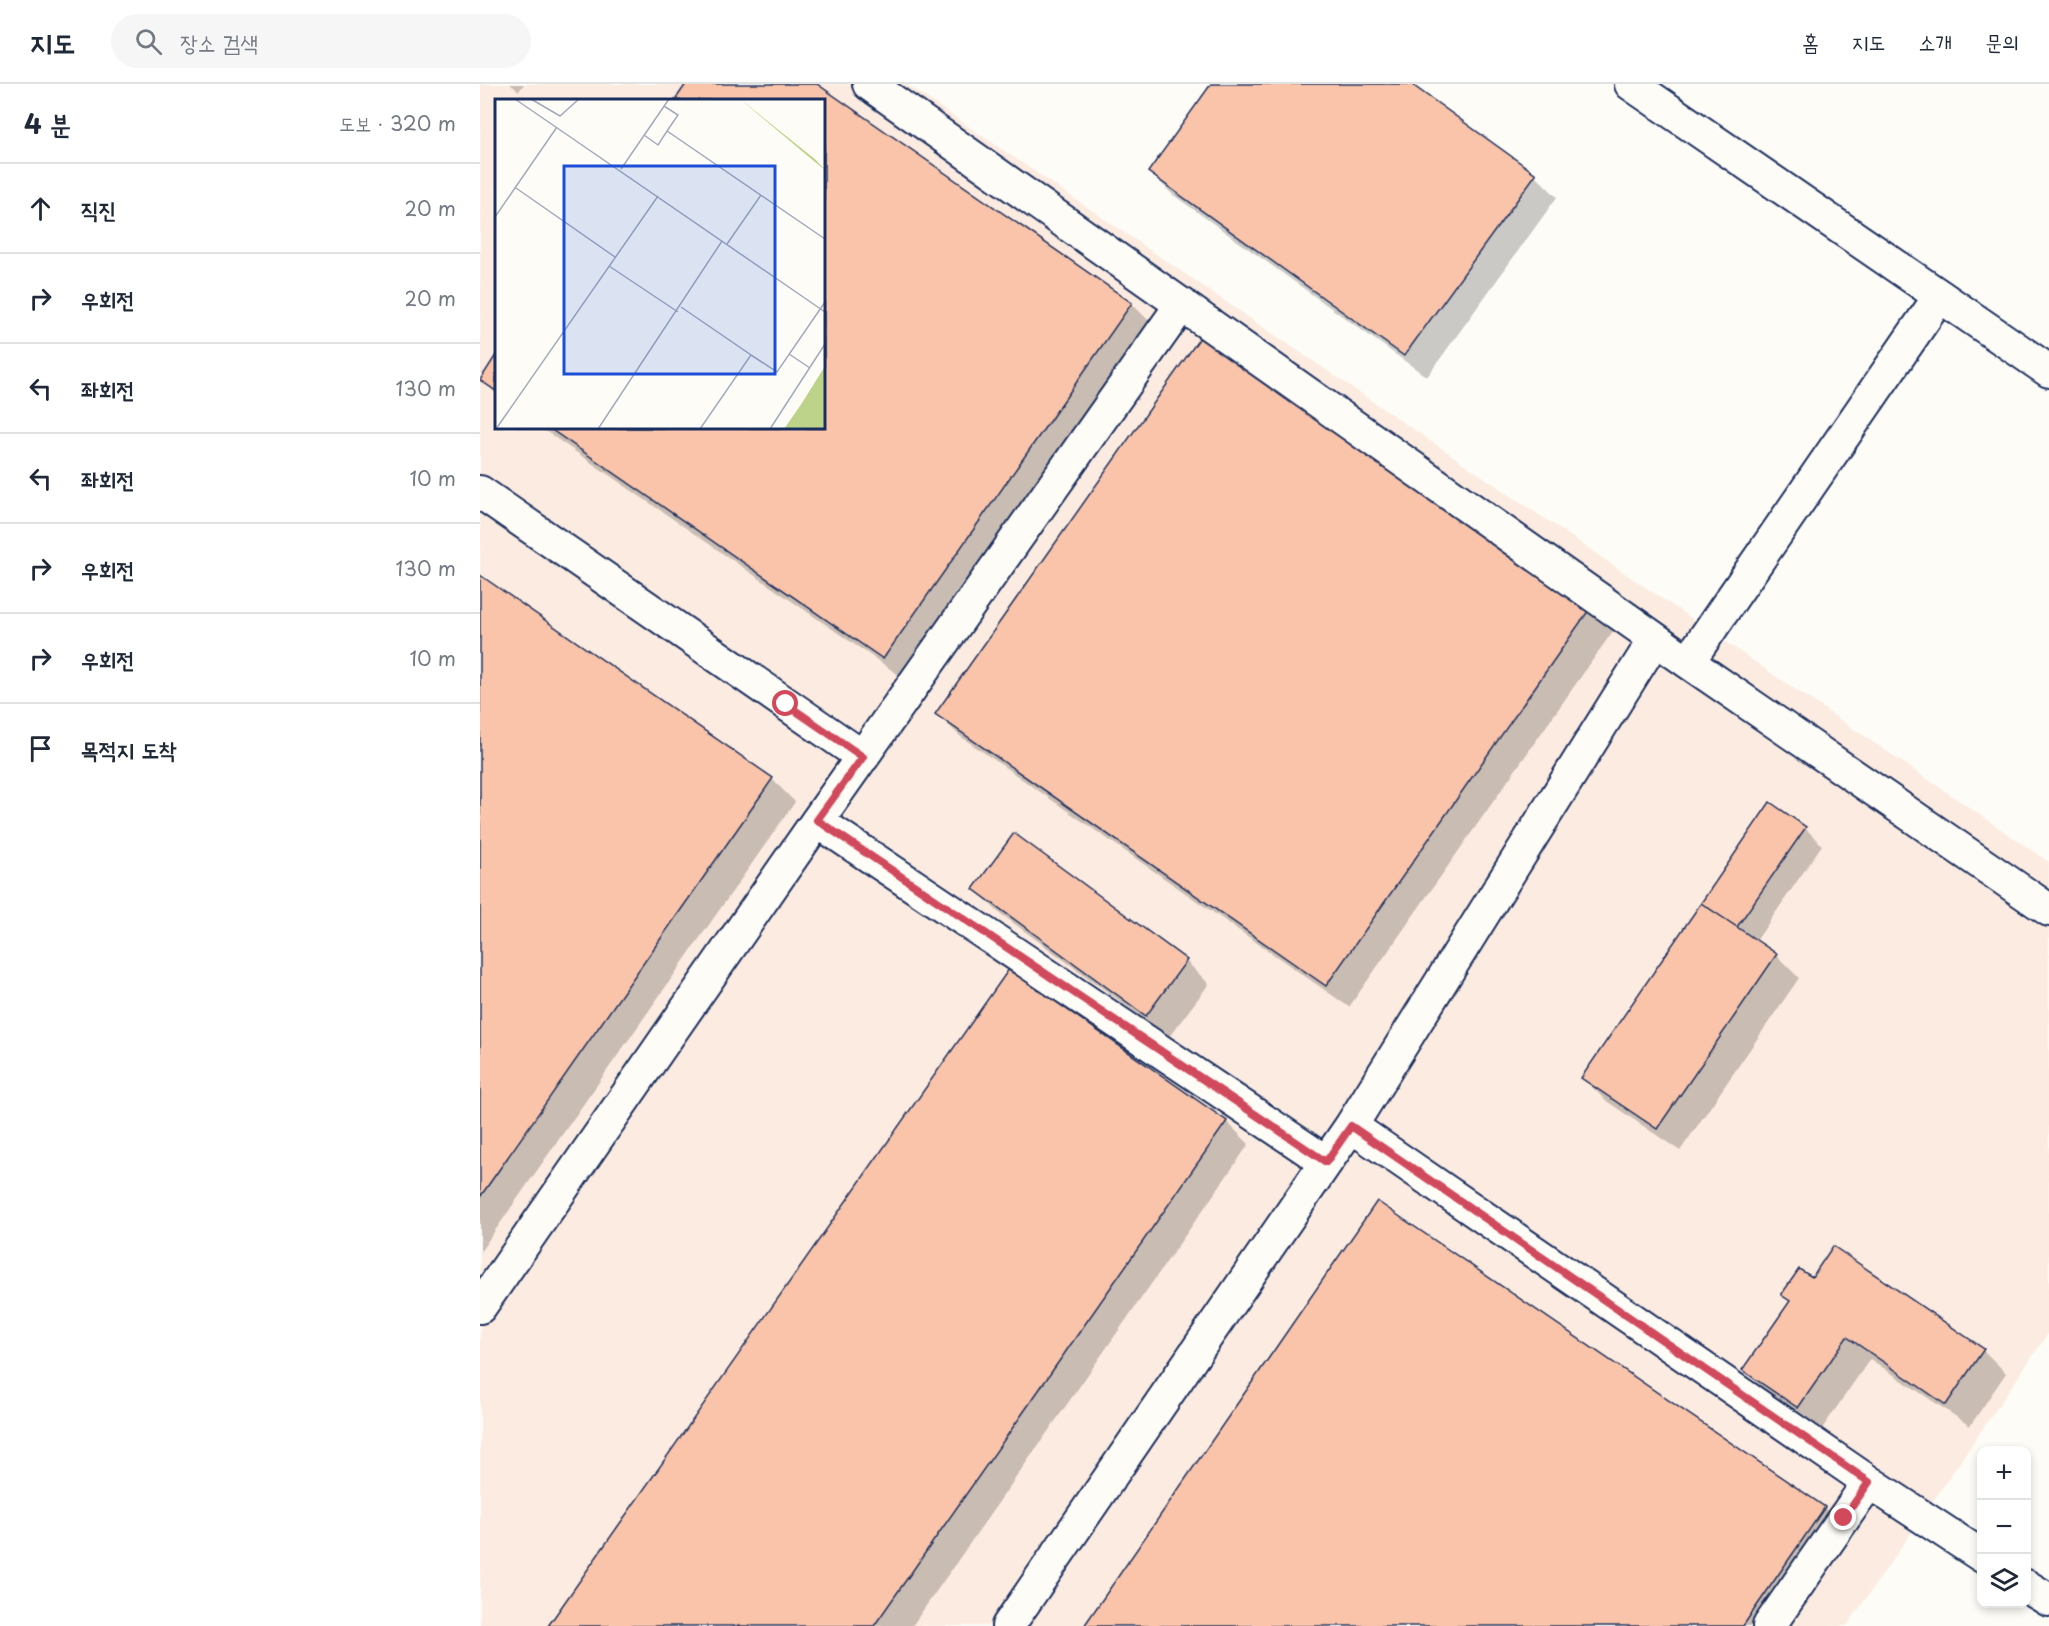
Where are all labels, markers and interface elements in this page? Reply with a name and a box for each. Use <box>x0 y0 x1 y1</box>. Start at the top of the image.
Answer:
search box <box>111 14 531 68</box>
text: 지도 <box>30 20 75 63</box>
icon: search <box>132 25 165 58</box>
text: 장소 검색 <box>180 25 258 58</box>
text: 홈 <box>1802 25 1819 57</box>
text: 지도 <box>1852 25 1885 57</box>
text: 소개 <box>1918 25 1952 57</box>
text: 문의 <box>1985 25 2019 57</box>
inset map <box>495 99 825 429</box>
text: 4 분 <box>24 104 71 143</box>
text: 도보 · 320 m <box>339 108 456 138</box>
icon: ahead <box>24 192 57 225</box>
text: 직진 <box>81 192 116 225</box>
text: 20 m <box>404 193 456 223</box>
icon: right <box>24 282 57 315</box>
text: 우회전 <box>81 282 134 315</box>
text: 20 m <box>404 283 456 313</box>
icon: left <box>24 372 57 405</box>
text: 좌회전 <box>81 372 134 405</box>
text: 130 m <box>396 373 456 403</box>
icon: left <box>24 462 57 495</box>
text: 좌회전 <box>81 462 134 495</box>
text: 10 m <box>409 463 456 493</box>
icon: right <box>24 552 57 585</box>
text: 우회전 <box>81 552 134 585</box>
text: 130 m <box>396 553 456 583</box>
icon: right <box>24 642 57 675</box>
text: 우회전 <box>81 642 134 675</box>
text: 10 m <box>409 643 456 673</box>
route start <box>772 690 798 716</box>
icon: arrive <box>24 732 57 765</box>
text: 목적지 도착 <box>81 732 177 765</box>
map controls <box>1977 1446 2031 1608</box>
button: + <box>1977 1446 2031 1500</box>
button: − <box>1977 1500 2031 1554</box>
route end <box>1830 1504 1856 1530</box>
button: layers <box>1977 1554 2031 1608</box>

